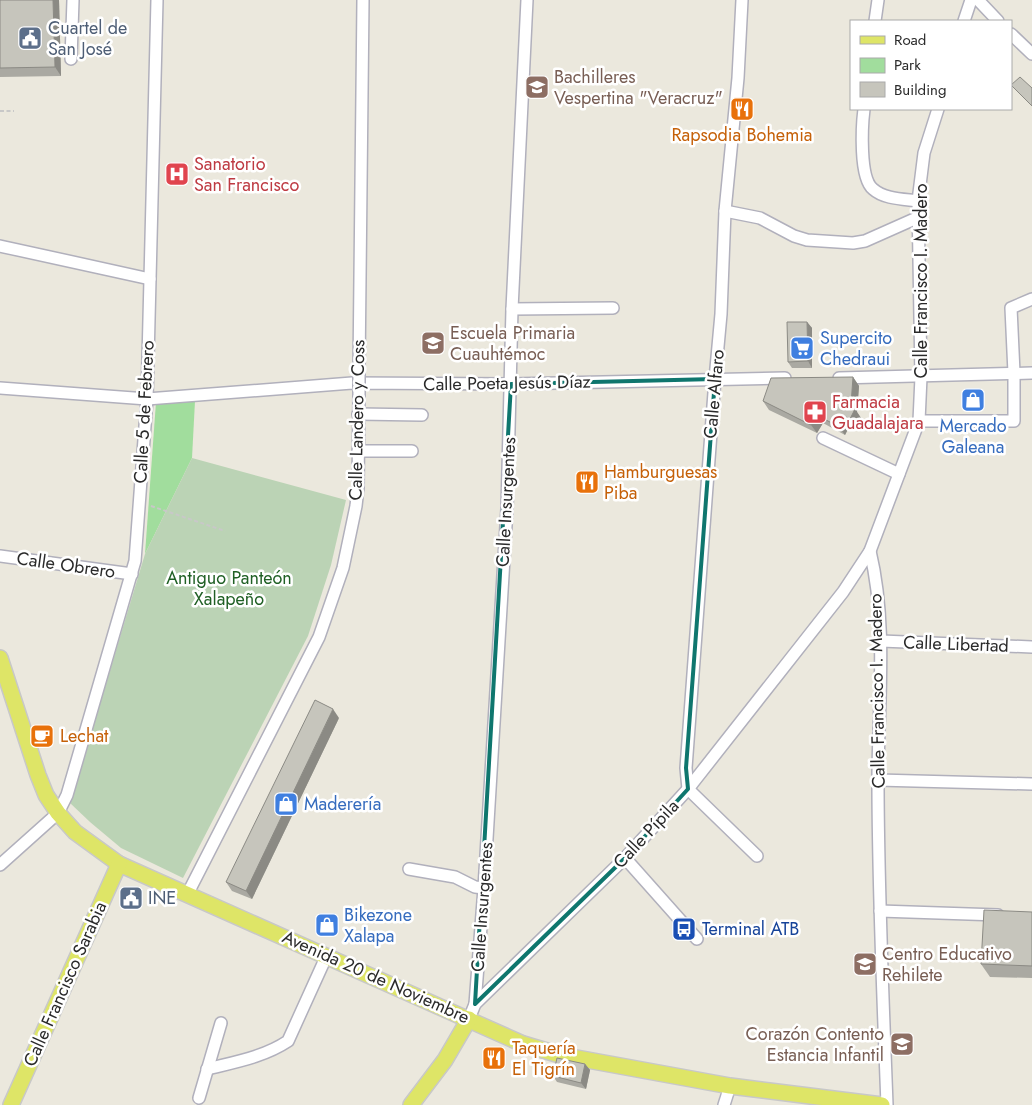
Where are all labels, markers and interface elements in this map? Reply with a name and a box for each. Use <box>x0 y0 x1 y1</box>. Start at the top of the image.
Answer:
place label: Cuartel de San José <box>48 15 127 62</box>
legend <box>850 20 1012 110</box>
public building icon: Cuartel de San José <box>17 25 43 51</box>
text: Road <box>894 29 926 51</box>
text: Park <box>894 54 921 76</box>
place label: Bachilleres Vespertina "Veracruz" <box>554 64 723 111</box>
school or university icon: Bachilleres Vespertina "Veracruz" <box>524 74 550 100</box>
text: Building <box>894 79 946 101</box>
restaurant icon: Rapsodia Bohemia <box>729 96 755 122</box>
place label: Rapsodia Bohemia <box>671 122 813 148</box>
place label: Sanatorio San Francisco <box>194 151 299 198</box>
hospital icon: Sanatorio San Francisco <box>164 161 190 187</box>
street label: Calle Francisco I. Madero <box>908 183 934 378</box>
place label: Escuela Primaria Cuauhtémoc <box>450 320 575 367</box>
place label: Supercito Chedraui <box>820 325 892 372</box>
school or university icon: Escuela Primaria Cuauhtémoc <box>420 330 446 356</box>
supermarket icon: Supercito Chedraui <box>789 335 815 361</box>
street label: Calle Landero y Coss <box>343 339 371 501</box>
street label: Calle 5 de Febrero <box>127 340 161 484</box>
street label: Calle Alfaro <box>697 348 731 440</box>
street label: Calle Poeta Jesús Díaz <box>423 369 592 397</box>
shop icon: Mercado Galeana <box>960 387 986 413</box>
place label: Farmacia Guadalajara <box>832 389 924 436</box>
pharmacy icon: Farmacia Guadalajara <box>802 399 828 425</box>
place label: Mercado Galeana <box>939 413 1007 460</box>
street label: Calle Insurgentes <box>490 436 522 568</box>
place label: Hamburguesas Piba <box>604 459 717 506</box>
restaurant icon: Hamburguesas Piba <box>574 469 600 495</box>
street label: Calle Obrero <box>15 545 117 585</box>
park label: Antiguo Panteón Xalapeño <box>166 565 292 612</box>
street label: Calle Francisco I. Madero <box>862 593 892 789</box>
street label: Calle Libertad <box>903 629 1009 659</box>
cafe icon: Lechat <box>29 723 55 749</box>
place label: Lechat <box>60 723 109 749</box>
shop icon: Maderería <box>273 791 299 817</box>
place label: Maderería <box>304 791 381 817</box>
street label: Calle Pípila <box>607 794 685 874</box>
street label: Calle Insurgentes <box>464 841 500 973</box>
public building icon: INE <box>118 885 144 911</box>
place label: INE <box>148 885 176 911</box>
street label: Calle Francisco Sarabia <box>17 897 113 1071</box>
place label: Bikezone Xalapa <box>344 902 412 949</box>
shop icon: Bikezone Xalapa <box>314 912 340 938</box>
bus stop icon: Terminal ATB <box>671 916 697 942</box>
place label: Terminal ATB <box>702 916 799 942</box>
street label: Avenida 20 de Noviembre <box>278 924 474 1030</box>
place label: Centro Educativo Rehilete <box>882 941 1012 988</box>
school or university icon: Centro Educativo Rehilete <box>852 951 878 977</box>
place label: Corazón Contento Estancia Infantil <box>746 1021 884 1068</box>
school or university icon: Corazón Contento Estancia Infantil <box>889 1031 915 1057</box>
place label: Taquería El Tigrín <box>512 1035 576 1082</box>
restaurant icon: Taquería El Tigrín <box>481 1045 507 1071</box>

